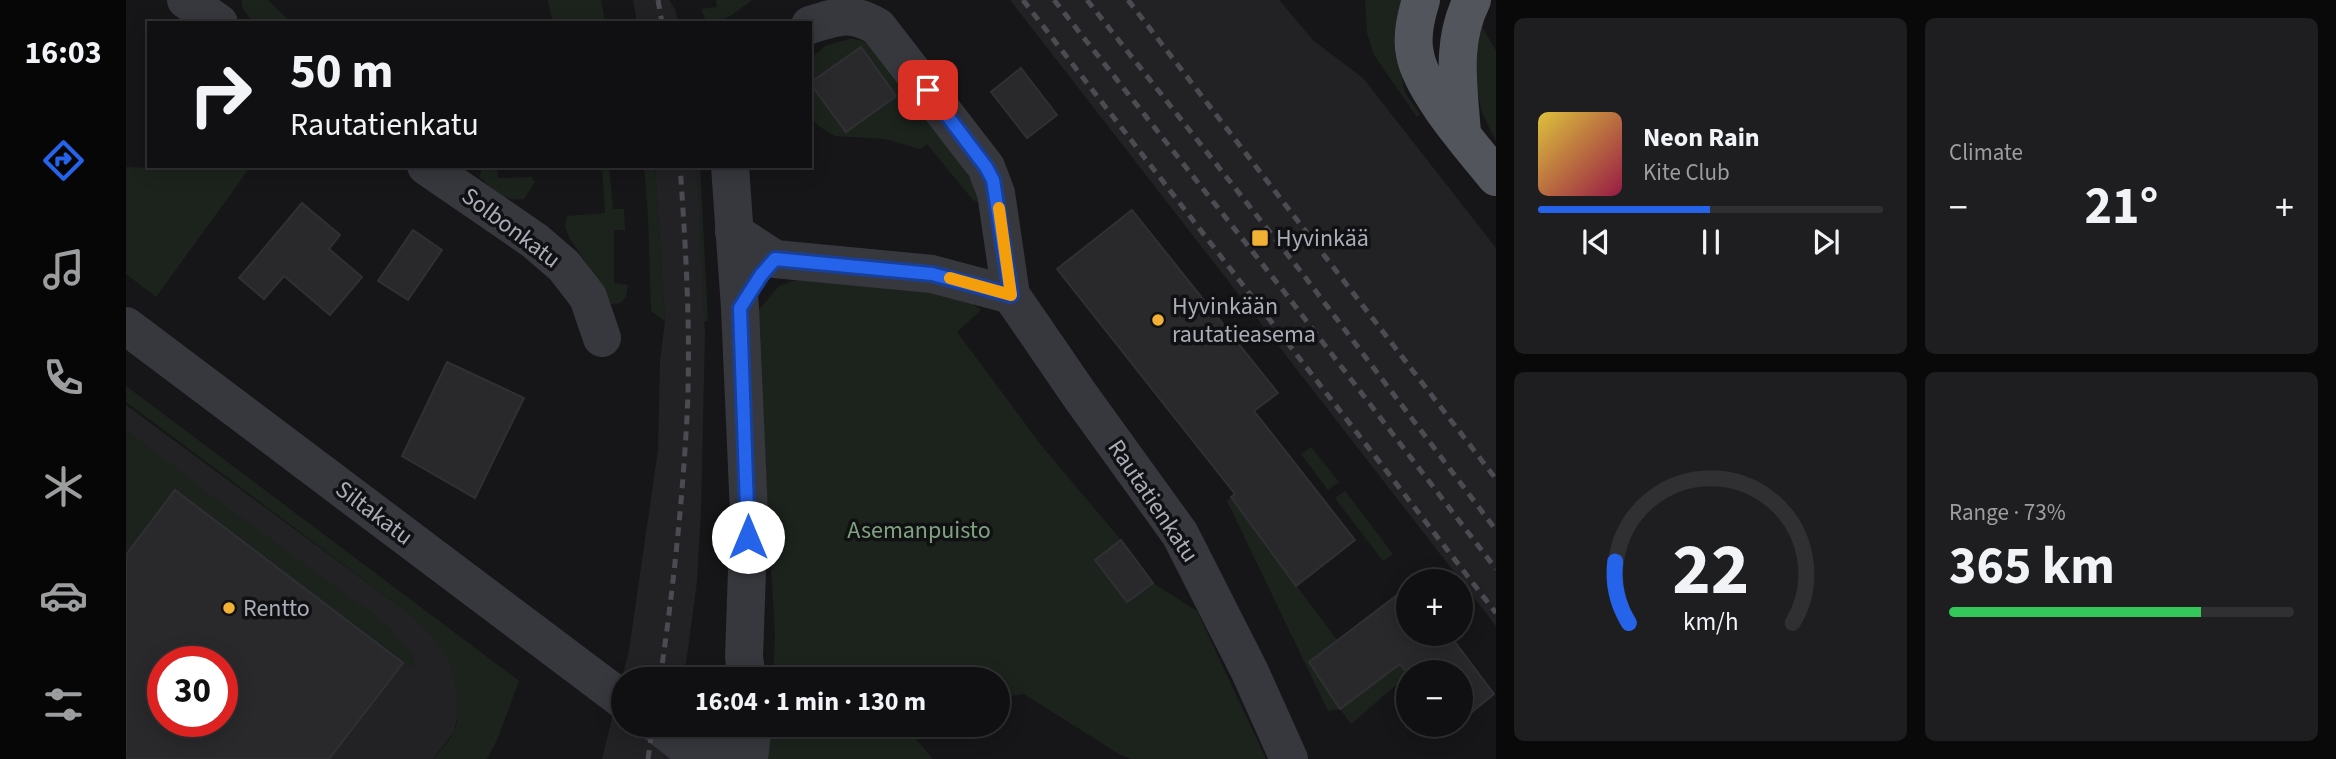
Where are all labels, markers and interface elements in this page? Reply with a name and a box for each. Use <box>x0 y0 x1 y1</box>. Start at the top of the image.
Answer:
text: 16:03 <box>24 30 102 76</box>
text: 50 m <box>290 37 394 107</box>
icon: right <box>175 49 266 140</box>
pin <box>898 60 958 120</box>
icon: arrive <box>909 71 947 109</box>
text: Rautatienkatu <box>290 102 479 148</box>
text: Neon Rain <box>1643 119 1760 156</box>
icon: directions <box>39 136 88 185</box>
text: Climate <box>1949 136 2023 169</box>
text: Kite Club <box>1643 156 1730 189</box>
text: 21° <box>2085 170 2158 244</box>
street label: Solbonkatu <box>454 179 568 277</box>
text: − <box>1949 181 1968 235</box>
text: + <box>2275 181 2294 235</box>
place label: Hyvinkää <box>1276 221 1369 256</box>
icon: previous <box>1577 223 1615 261</box>
icon: pause <box>1692 223 1730 261</box>
icon: next <box>1807 223 1845 261</box>
marker: Hyvinkää <box>1250 228 1270 248</box>
icon: music <box>39 245 88 294</box>
place label: Hyvinkään rautatieasema <box>1172 289 1316 352</box>
marker: Hyvinkään rautatieasema <box>1150 312 1166 328</box>
icon: phone <box>39 353 88 402</box>
street label: Rautatienkatu <box>1099 432 1207 570</box>
icon: climate <box>39 462 88 511</box>
street label: Siltakatu <box>328 472 420 554</box>
text: Range · 73% <box>1949 496 2066 529</box>
position arrow <box>711 500 785 574</box>
park label: Asemanpuisto <box>847 513 991 548</box>
text: 22 <box>1672 518 1749 622</box>
text: 365 km <box>1949 530 2115 604</box>
map controls <box>1396 569 1473 737</box>
button: + <box>1396 569 1473 646</box>
icon: car <box>39 571 88 620</box>
place label: Rentto <box>243 591 310 626</box>
marker: Rentto <box>221 600 237 616</box>
text: km/h <box>1683 603 1738 639</box>
speed limit sign: 30 <box>147 646 238 737</box>
button: − <box>1396 660 1473 737</box>
icon: filters <box>39 680 88 729</box>
text: 16:04 · 1 min · 130 m <box>695 683 926 720</box>

